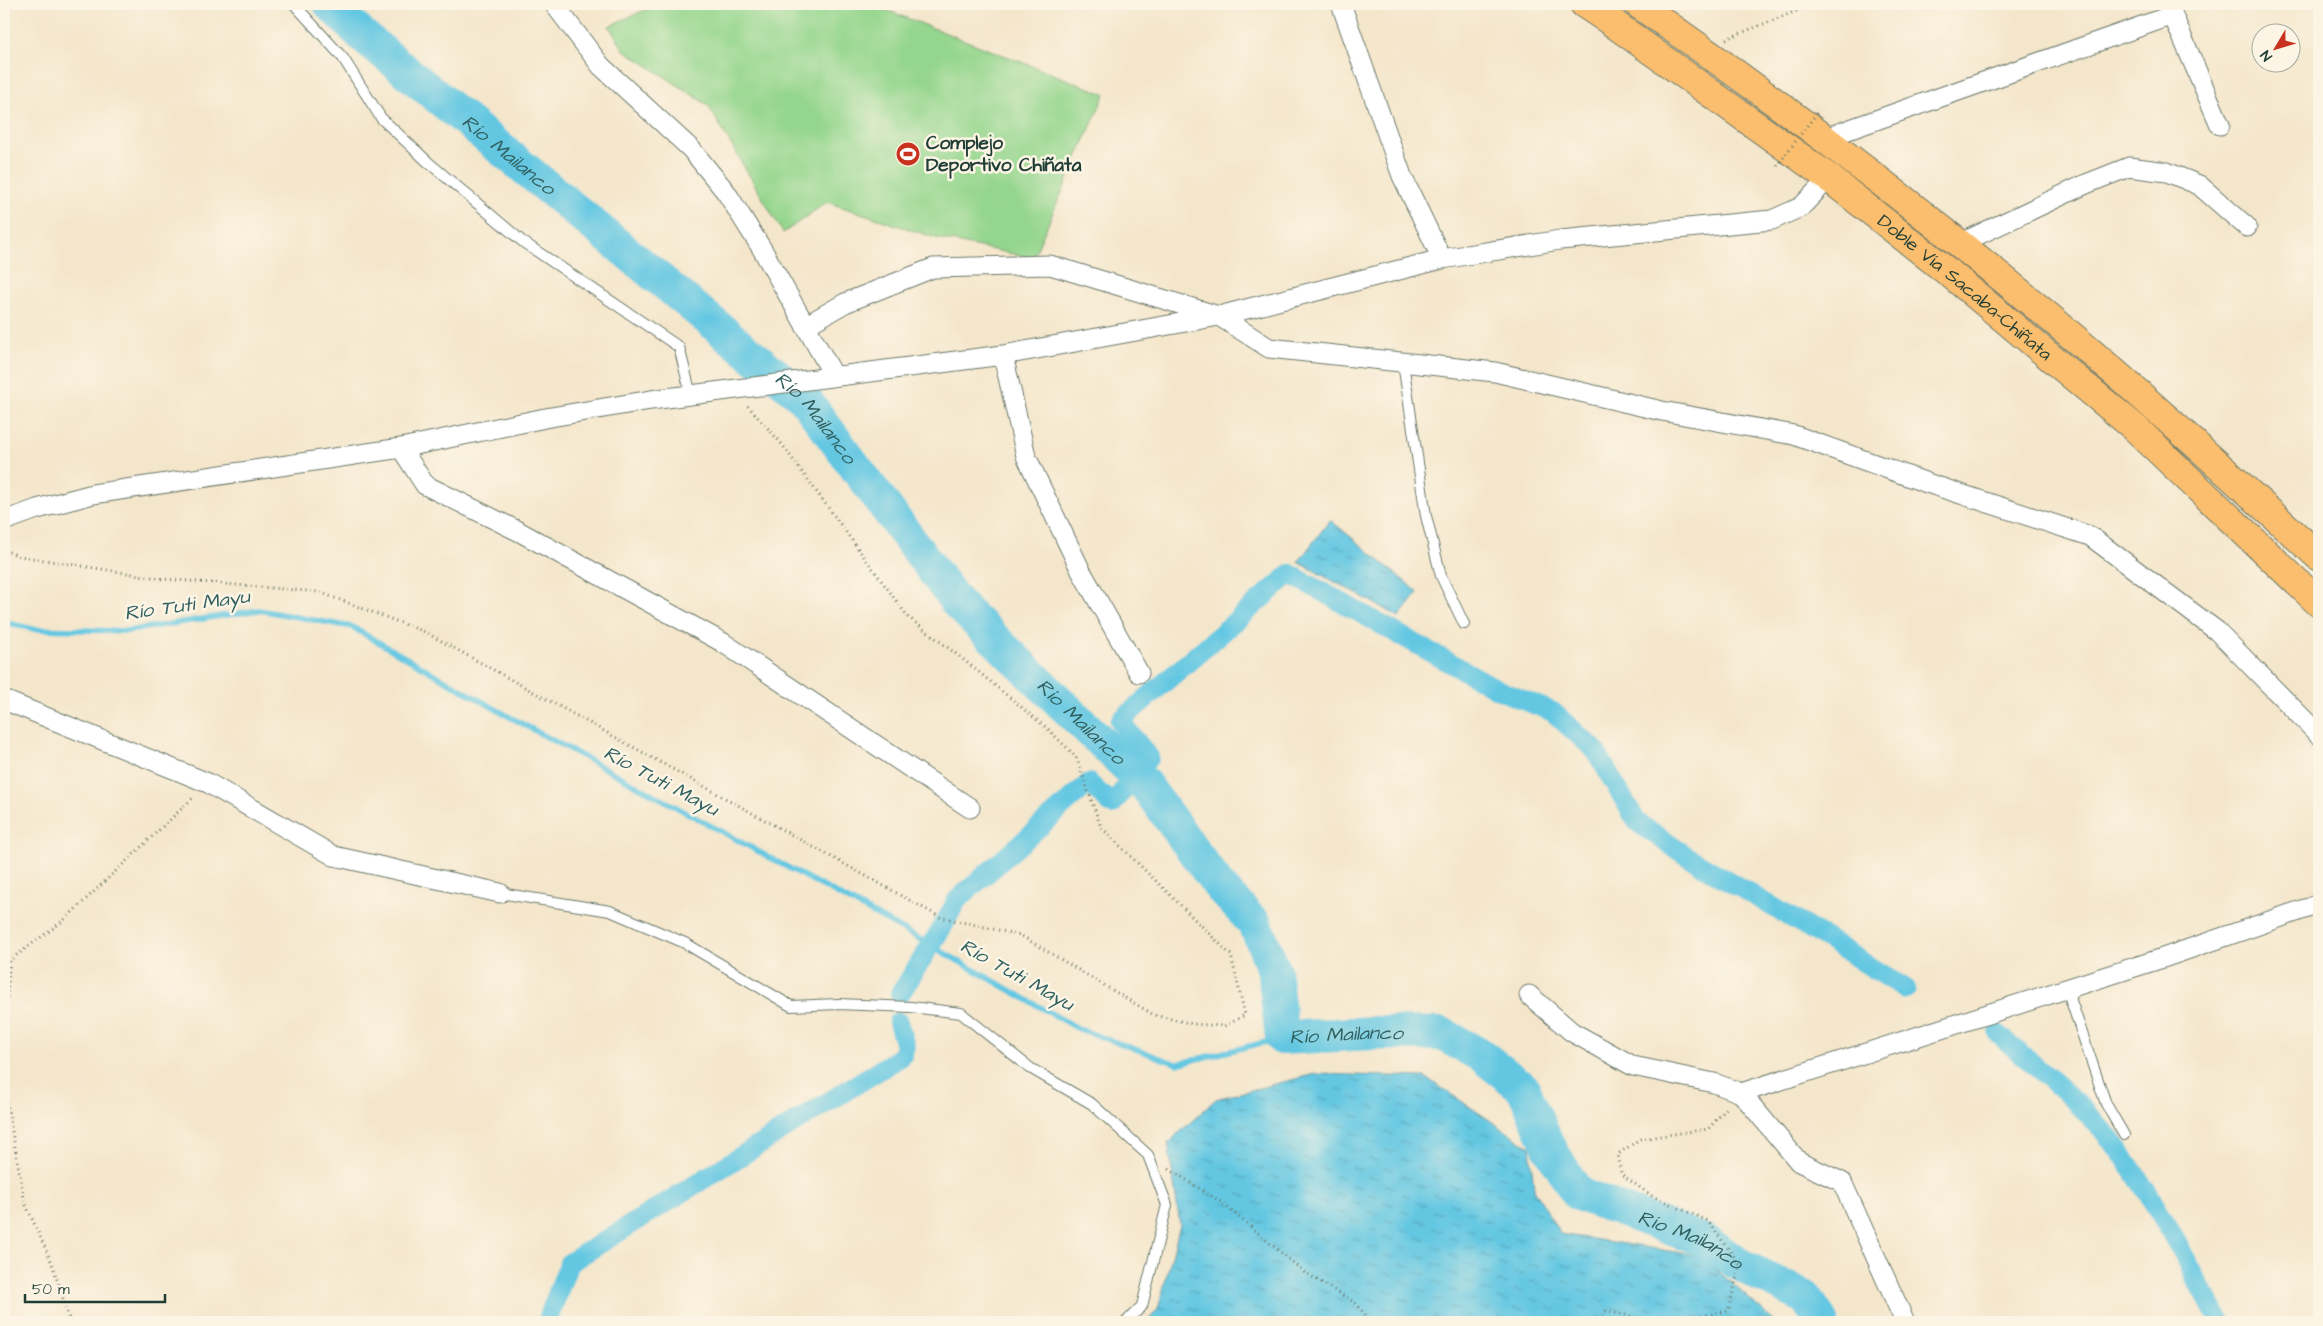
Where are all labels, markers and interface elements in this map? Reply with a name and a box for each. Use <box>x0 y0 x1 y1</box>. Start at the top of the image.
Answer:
north arrow <box>2250 22 2300 72</box>
text: N <box>2256 46 2277 65</box>
water label: Río Mailanco <box>456 108 563 203</box>
place label: Complejo Deportivo Chiñata <box>926 130 1082 179</box>
sports icon: Complejo Deportivo Chiñata <box>895 141 921 167</box>
street label: Doble Vía Sacaba-Chiñata <box>1872 208 2058 367</box>
water label: Río Mailanco <box>769 365 864 471</box>
water label: Río Tuti Mayu <box>123 582 253 629</box>
water label: Río Mailanco <box>1030 673 1133 773</box>
water label: Río Tuti Mayu <box>598 739 725 825</box>
water label: Río Tuti Mayu <box>955 932 1081 1020</box>
water label: Río Mailanco <box>1289 1019 1405 1052</box>
water label: Río Mailanco <box>1634 1203 1750 1278</box>
scale bar <box>25 1271 165 1303</box>
text: 50 m <box>32 1279 70 1300</box>

